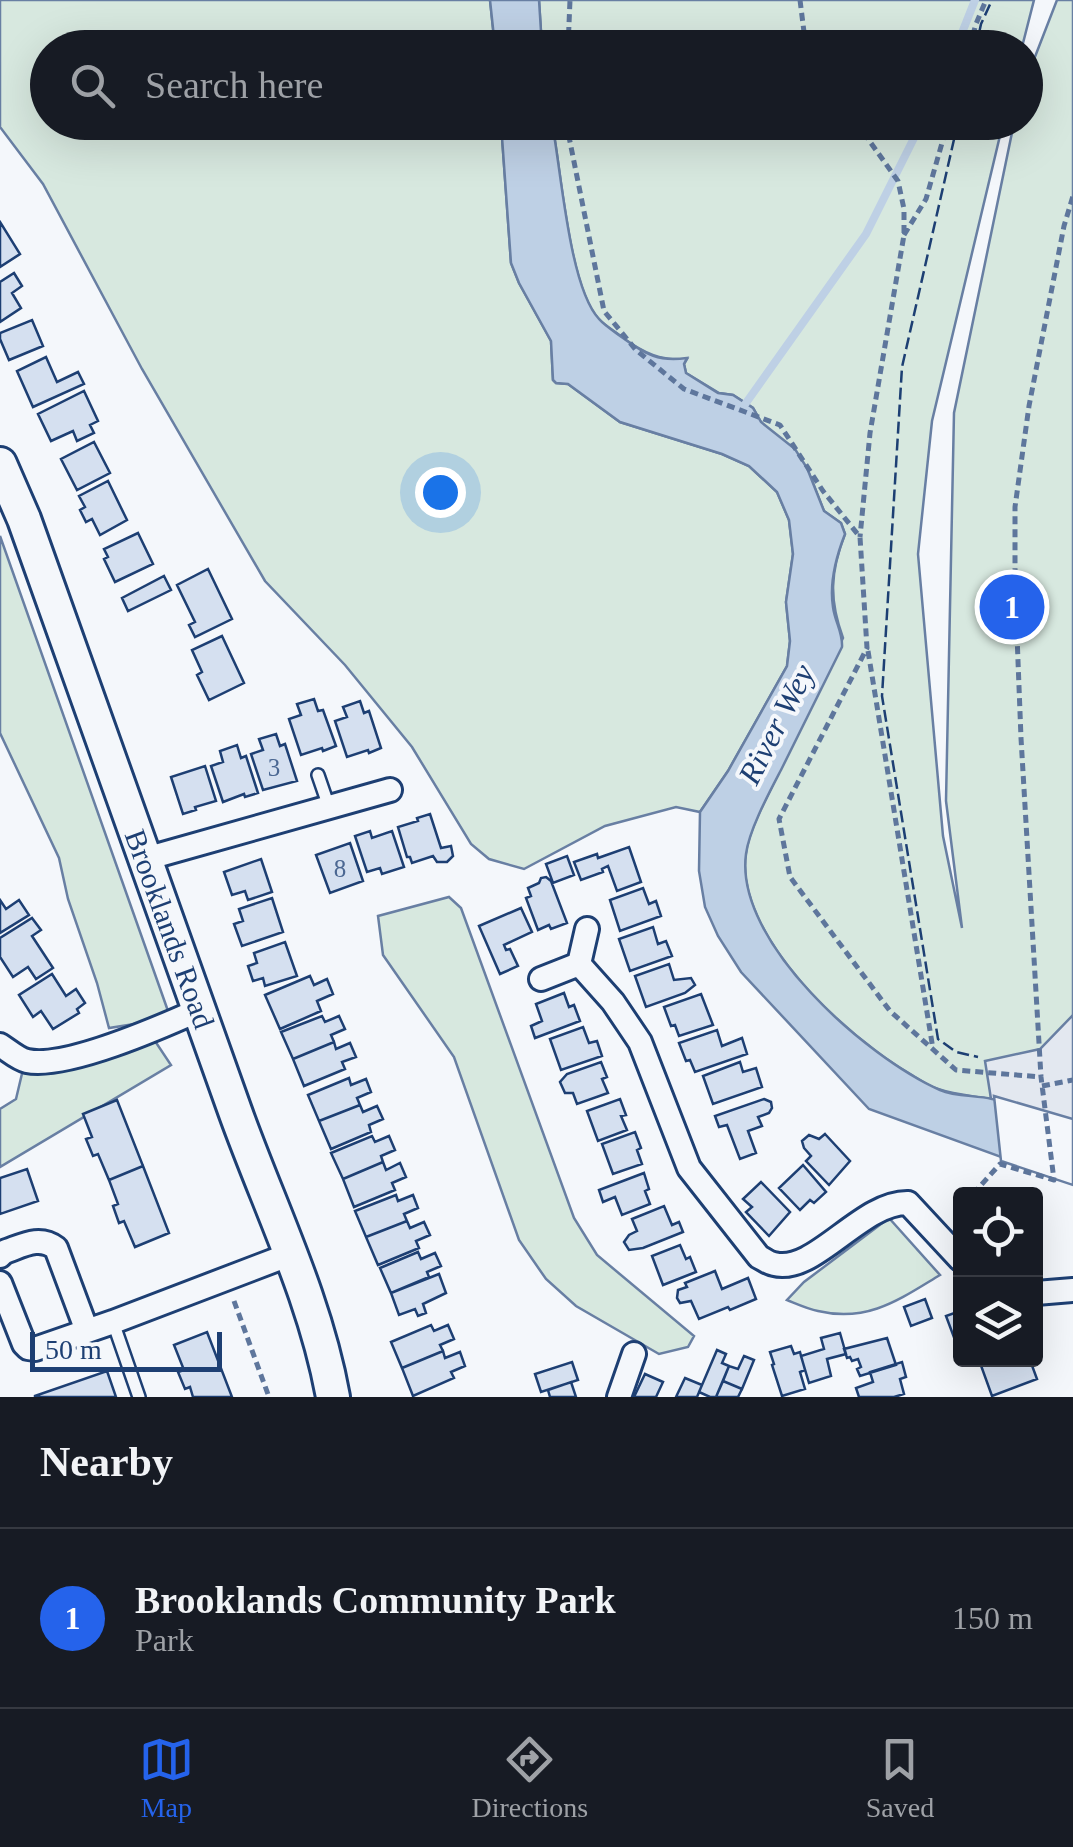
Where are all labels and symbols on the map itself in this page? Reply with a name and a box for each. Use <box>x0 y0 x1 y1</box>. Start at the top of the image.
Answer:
your location <box>415 467 466 518</box>
pin: 1 <box>980 570 1044 644</box>
water label: River Wey <box>730 657 822 791</box>
house number: 3 <box>268 754 280 781</box>
street label: Brooklands Road <box>119 825 221 1033</box>
house number: 8 <box>334 855 346 882</box>
scale bar <box>30 1327 222 1372</box>

